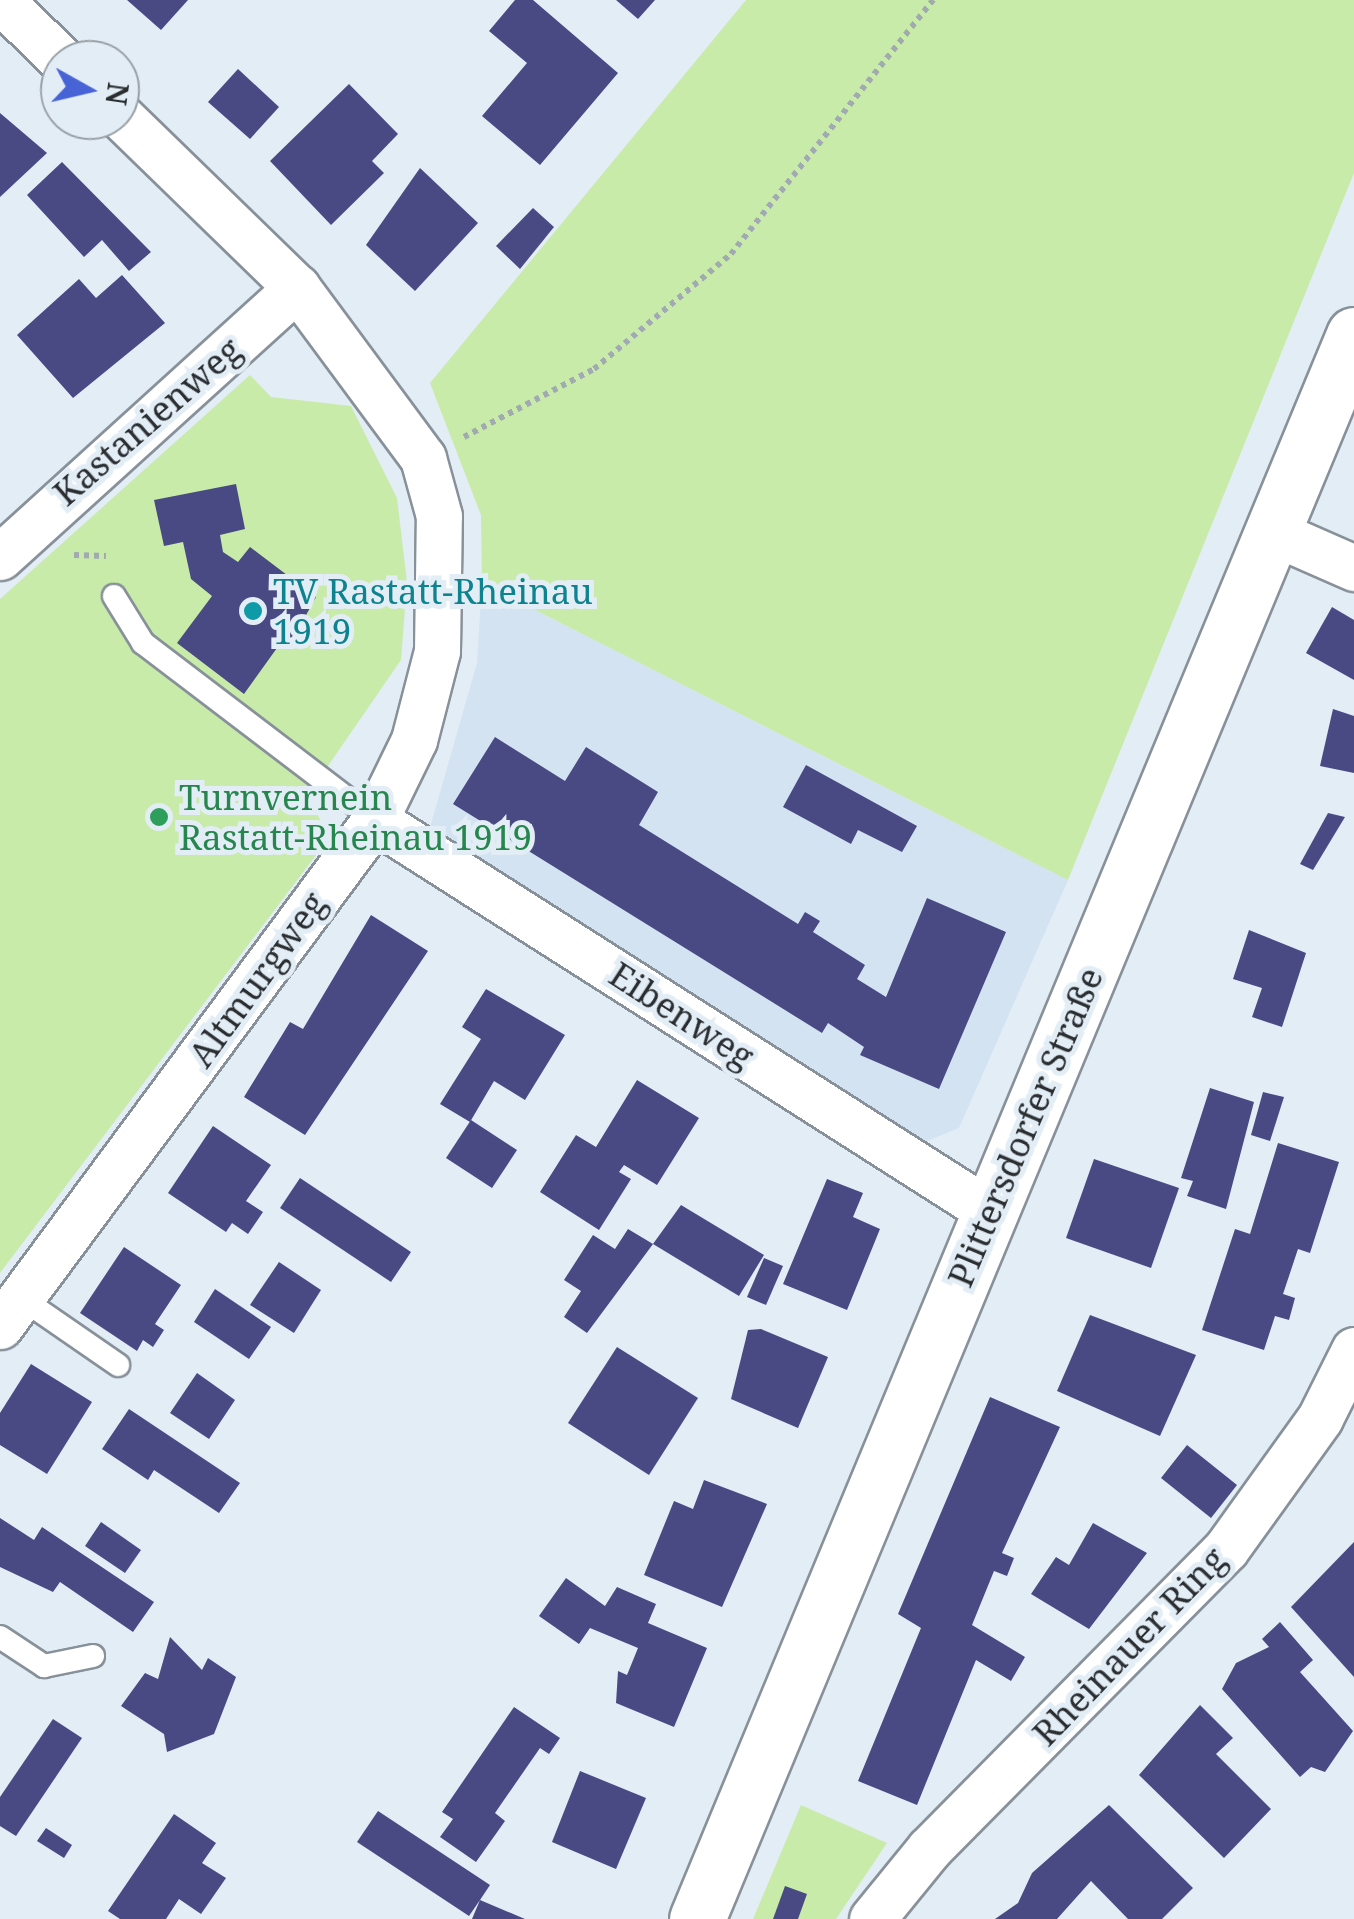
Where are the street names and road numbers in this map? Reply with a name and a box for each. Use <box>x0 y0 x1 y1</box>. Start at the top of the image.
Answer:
street label: Kastanienweg <box>45 328 249 514</box>
street label: Altmurgweg <box>179 883 335 1075</box>
street label: Eibenweg <box>602 953 762 1077</box>
street label: Plittersdorfer Straße <box>939 961 1111 1293</box>
street label: Rheinauer Ring <box>1024 1538 1234 1754</box>

